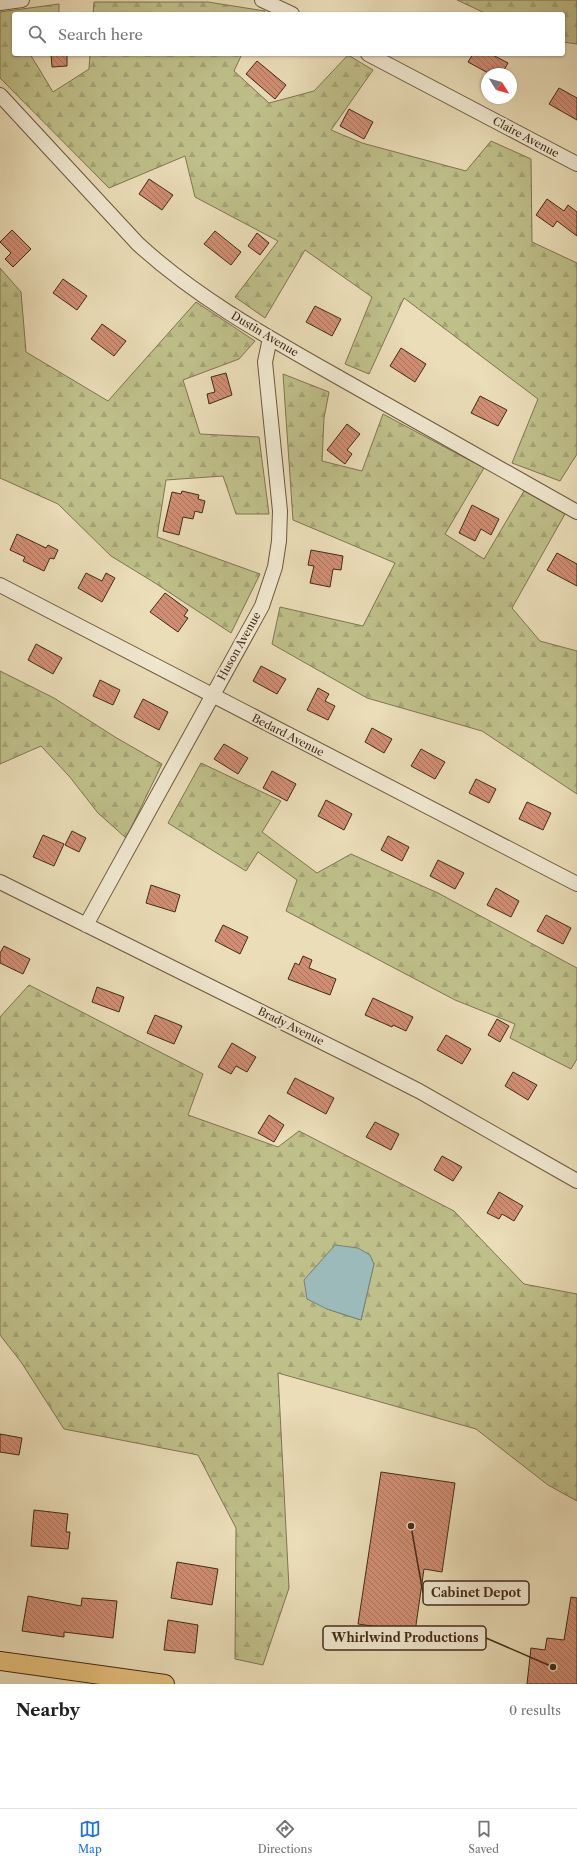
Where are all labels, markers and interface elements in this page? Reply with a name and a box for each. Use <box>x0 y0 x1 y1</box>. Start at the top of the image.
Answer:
search box <box>12 12 565 56</box>
icon: search <box>26 23 48 45</box>
text: Search here <box>58 25 143 44</box>
north arrow <box>481 68 517 104</box>
street label: Claire Avenue <box>490 114 562 160</box>
street label: Dustin Avenue <box>229 308 301 360</box>
street label: Huson Avenue <box>214 609 264 683</box>
street label: Bedard Avenue <box>250 711 326 759</box>
street label: Brady Avenue <box>256 1004 326 1048</box>
callout: Cabinet Depot <box>423 1581 529 1605</box>
text: Cabinet Depot <box>431 1585 521 1600</box>
callout: Whirlwind Productions <box>323 1626 486 1650</box>
text: Whirlwind Productions <box>331 1630 479 1645</box>
text: Nearby <box>16 1700 80 1720</box>
text: 0 results <box>509 1702 561 1718</box>
tab: Map <box>78 1818 102 1856</box>
tab: Directions <box>258 1818 312 1856</box>
tab: Saved <box>468 1818 499 1856</box>

